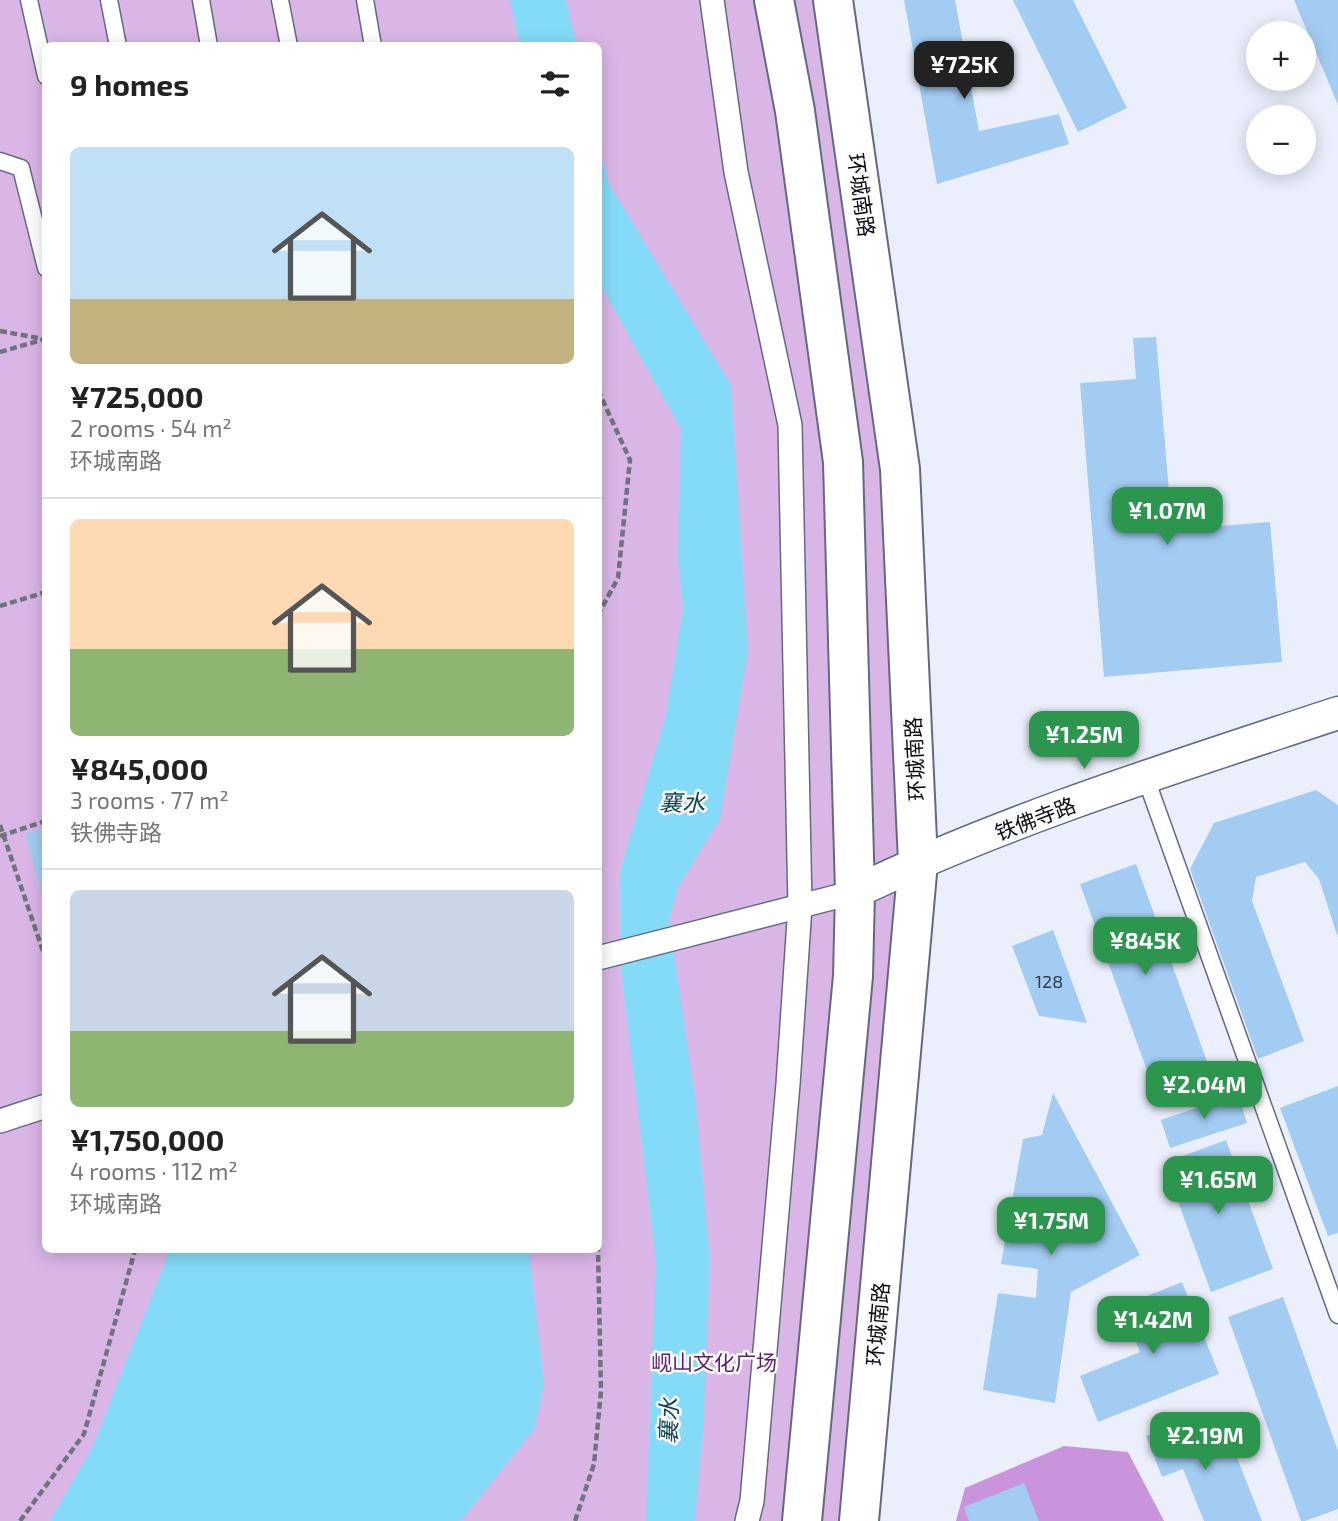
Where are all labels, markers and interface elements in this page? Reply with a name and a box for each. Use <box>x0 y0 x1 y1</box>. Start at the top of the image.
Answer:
map controls <box>1246 21 1316 175</box>
button: + <box>1246 21 1316 91</box>
pin: ¥725K <box>915 42 1013 101</box>
text: ¥725K <box>930 50 998 78</box>
icon: filters <box>536 65 574 103</box>
text: 9 homes <box>70 66 189 102</box>
button: − <box>1246 105 1316 175</box>
street label: 环城南路 <box>844 152 880 238</box>
icon: home <box>259 193 385 319</box>
text: ¥725,000 <box>70 378 204 414</box>
text: 2 rooms · 54 m² <box>70 414 232 442</box>
text: 环城南路 <box>70 446 162 474</box>
pin: ¥1.07M <box>1110 488 1224 547</box>
text: ¥1.07M <box>1128 496 1206 524</box>
icon: home <box>259 565 385 691</box>
pin: ¥1.25M <box>1027 712 1141 771</box>
street label: 环城南路 <box>899 716 929 802</box>
text: ¥1.25M <box>1045 720 1123 748</box>
text: ¥845,000 <box>70 750 208 786</box>
text: 3 rooms · 77 m² <box>70 786 229 814</box>
water label: 襄水 <box>659 788 706 816</box>
street label: 铁佛寺路 <box>991 791 1079 845</box>
text: 铁佛寺路 <box>70 818 162 846</box>
pin: ¥845K <box>1096 918 1194 977</box>
text: ¥845K <box>1109 926 1181 954</box>
icon: home <box>259 936 385 1062</box>
house number: 128 <box>1035 970 1063 992</box>
pin: ¥2.04M <box>1147 1062 1261 1121</box>
text: ¥2.04M <box>1162 1070 1246 1098</box>
text: ¥1,750,000 <box>70 1121 225 1157</box>
pin: ¥1.65M <box>1161 1156 1275 1216</box>
text: 4 rooms · 112 m² <box>70 1157 238 1185</box>
text: ¥1.65M <box>1179 1165 1257 1193</box>
text: 环城南路 <box>70 1189 162 1217</box>
pin: ¥1.75M <box>994 1198 1108 1257</box>
text: ¥1.75M <box>1013 1206 1089 1234</box>
street label: 环城南路 <box>861 1281 893 1367</box>
pin: ¥1.42M <box>1096 1296 1210 1356</box>
text: ¥1.42M <box>1113 1305 1193 1333</box>
park label: 岘山文化广场 <box>651 1349 777 1374</box>
water label: 襄水 <box>653 1397 683 1444</box>
pin: ¥2.19M <box>1148 1412 1262 1472</box>
text: ¥2.19M <box>1166 1421 1244 1449</box>

